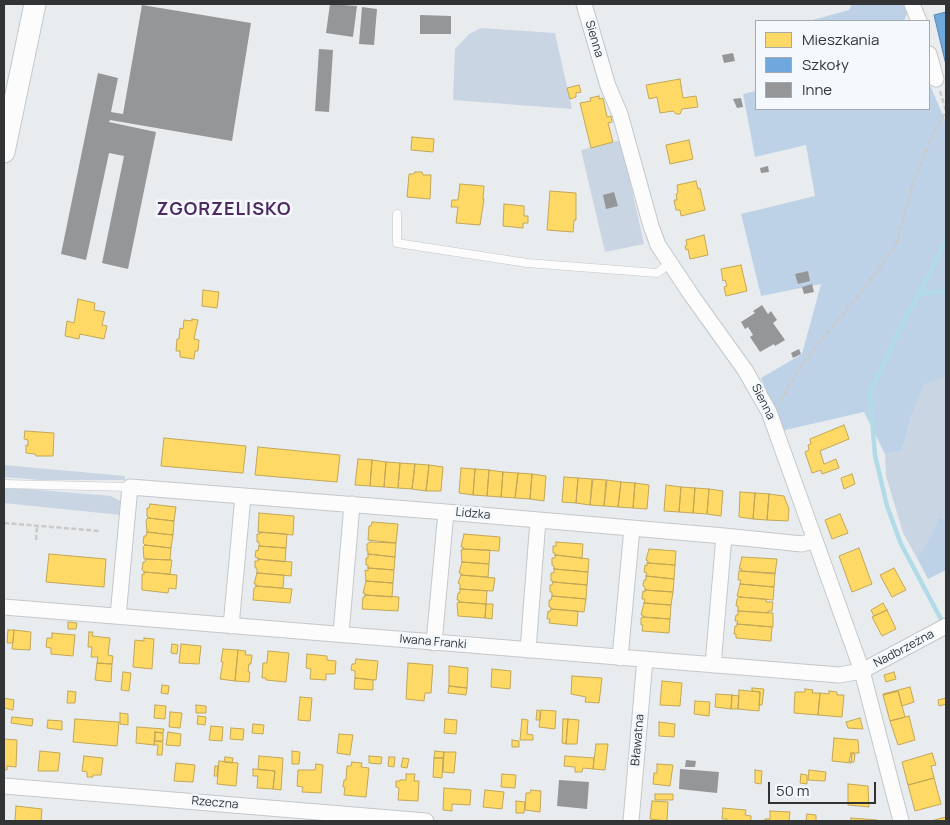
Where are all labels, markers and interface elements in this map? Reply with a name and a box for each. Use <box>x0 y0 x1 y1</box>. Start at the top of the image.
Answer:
street label: Sienna <box>582 19 606 59</box>
legend <box>755 20 930 110</box>
text: Mieszkania <box>802 29 879 50</box>
text: Szkoły <box>802 54 849 75</box>
text: Inne <box>802 79 832 100</box>
district label: ZGORZELISKO <box>155 199 293 221</box>
street label: Sienna <box>748 382 778 422</box>
street label: Lidzka <box>455 505 491 523</box>
street label: Nadbrzeżna <box>871 627 937 671</box>
street label: Iwana Franki <box>399 632 467 652</box>
street label: Bławatna <box>629 713 647 767</box>
scale bar <box>770 772 878 804</box>
text: 50 m <box>776 780 810 801</box>
street label: Rzeczna <box>191 794 239 812</box>

